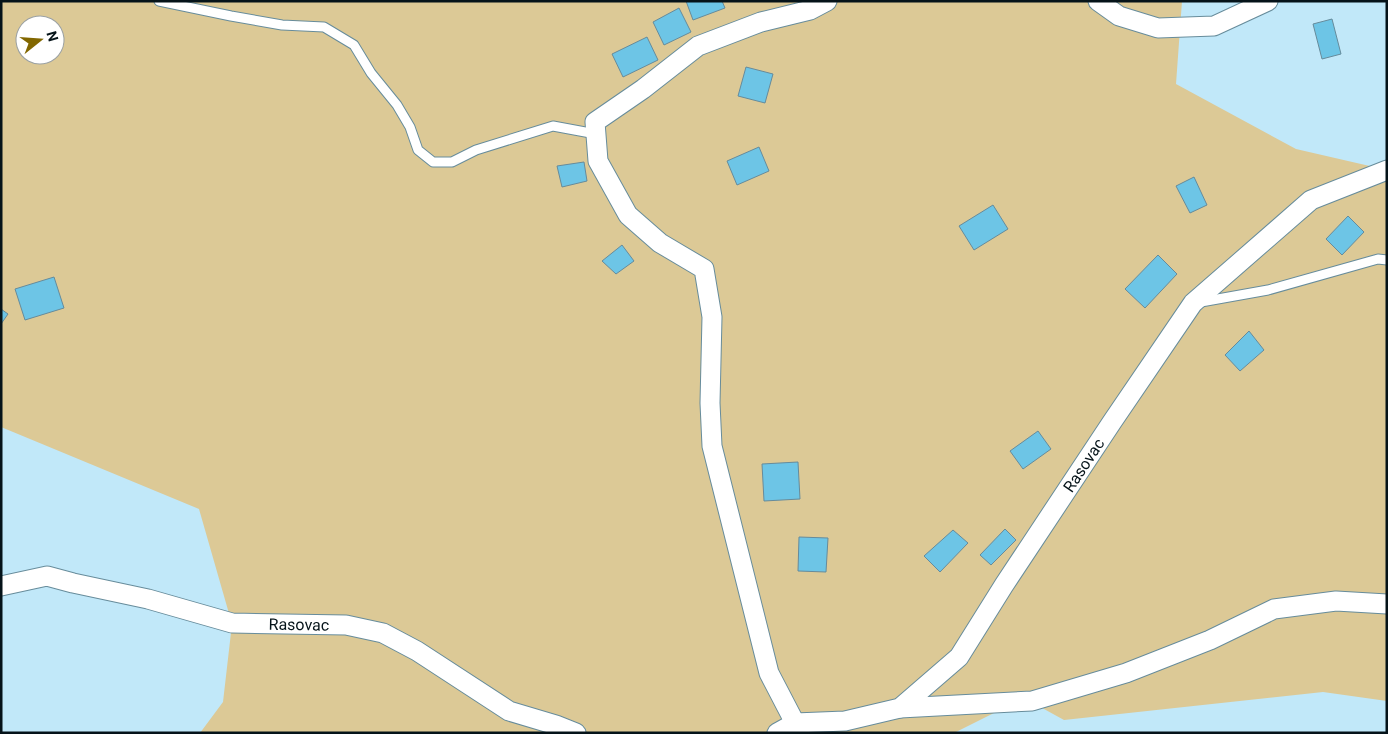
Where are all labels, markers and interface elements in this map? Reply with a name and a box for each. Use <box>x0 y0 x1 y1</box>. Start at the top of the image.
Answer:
north arrow <box>15 15 65 65</box>
text: N <box>43 29 62 43</box>
street label: Rasovac <box>1059 435 1108 495</box>
street label: Rasovac <box>268 614 329 634</box>

